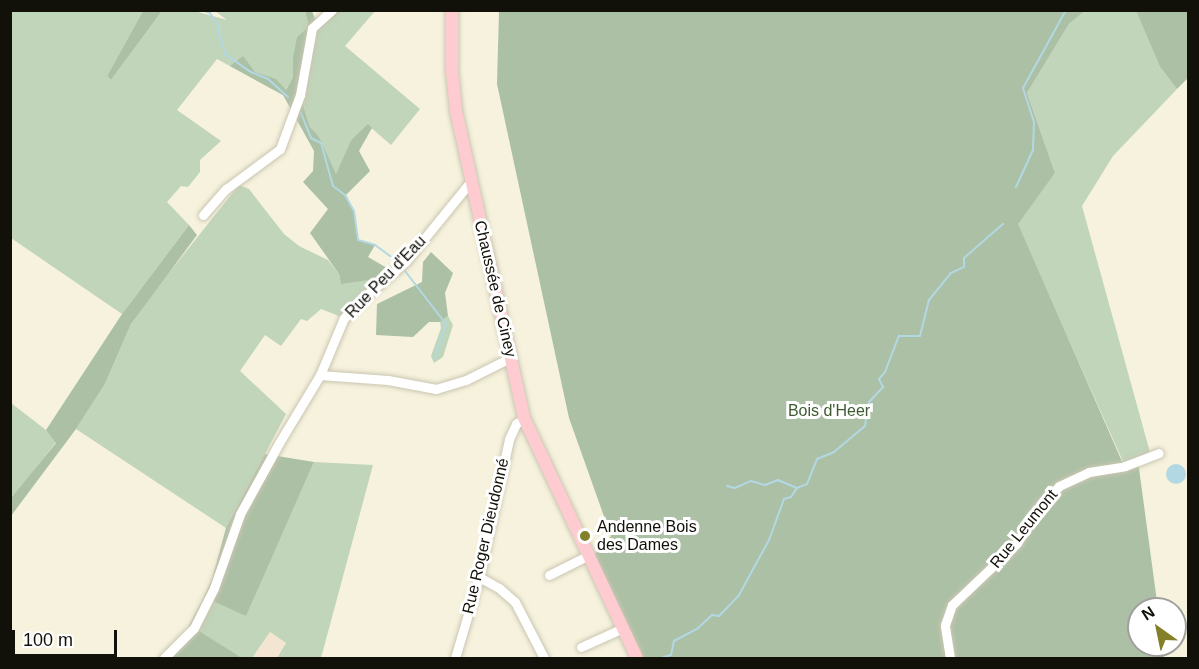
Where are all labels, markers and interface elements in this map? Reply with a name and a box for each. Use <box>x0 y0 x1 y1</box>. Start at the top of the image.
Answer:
street label: Chaussée de Ciney <box>470 219 520 359</box>
street label: Rue Peu d'Eau <box>342 232 430 322</box>
park label: Bois d'Heer <box>788 401 870 421</box>
street label: Rue Roger Dieudonné <box>459 456 513 616</box>
street label: Rue Leumont <box>986 486 1062 572</box>
place label: Andenne Bois des Dames <box>597 517 697 555</box>
marker: Andenne Bois des Dames <box>578 529 592 543</box>
north arrow <box>1127 597 1187 657</box>
text: N <box>1139 603 1157 623</box>
scale bar <box>15 618 120 656</box>
text: 100 m <box>23 630 73 650</box>

